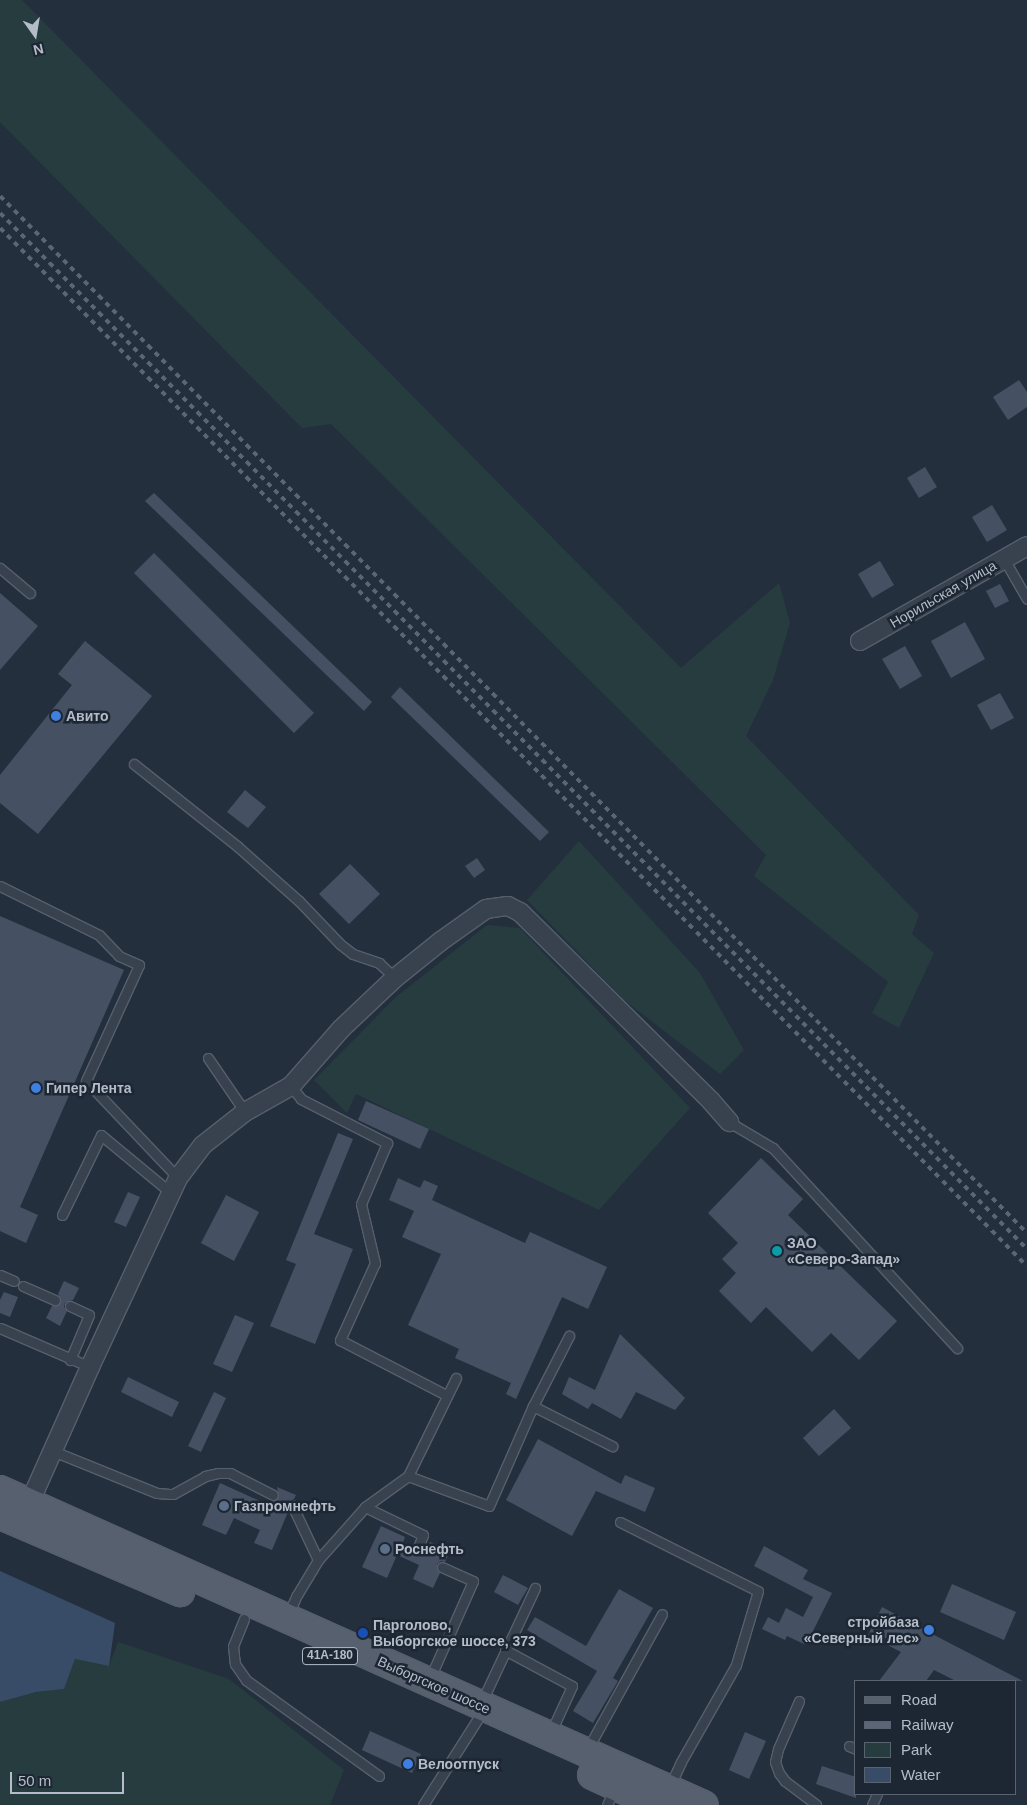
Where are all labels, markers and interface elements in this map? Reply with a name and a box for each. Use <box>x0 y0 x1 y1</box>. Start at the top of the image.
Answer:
north arrow <box>10 10 60 60</box>
text: N <box>32 41 45 59</box>
street label: Норильская улица <box>887 557 999 631</box>
place label: Авито <box>66 708 109 724</box>
marker: Авито <box>50 710 62 722</box>
place label: Гипер Лента <box>46 1080 132 1096</box>
marker: Гипер Лента <box>30 1082 42 1094</box>
place label: ЗАО «Северо-Запад» <box>787 1235 900 1268</box>
marker: ЗАО «Северо-Запад» <box>771 1245 783 1257</box>
place label: Газпромнефть <box>234 1498 336 1514</box>
marker: Газпромнефть <box>218 1500 230 1512</box>
place label: Роснефть <box>395 1541 464 1557</box>
marker: Роснефть <box>379 1543 391 1555</box>
place label: стройбаза «Северный лес» <box>804 1614 919 1646</box>
place label: Парголово, Выборгское шоссе, 373 <box>373 1617 536 1650</box>
marker: стройбаза «Северный лес» <box>923 1624 935 1636</box>
marker: Парголово, Выборгское шоссе, 373 <box>357 1627 369 1639</box>
road number: 41А-180 <box>301 1646 359 1665</box>
street label: Выборгское шоссе <box>375 1653 493 1717</box>
legend <box>854 1680 1017 1795</box>
text: Road <box>901 1691 937 1708</box>
text: Railway <box>901 1716 954 1733</box>
text: Park <box>901 1741 932 1758</box>
place label: Велоотпуск <box>418 1756 499 1772</box>
marker: Велоотпуск <box>402 1758 414 1770</box>
scale bar <box>12 1762 126 1794</box>
text: Water <box>901 1766 940 1783</box>
text: 50 m <box>18 1772 51 1789</box>

